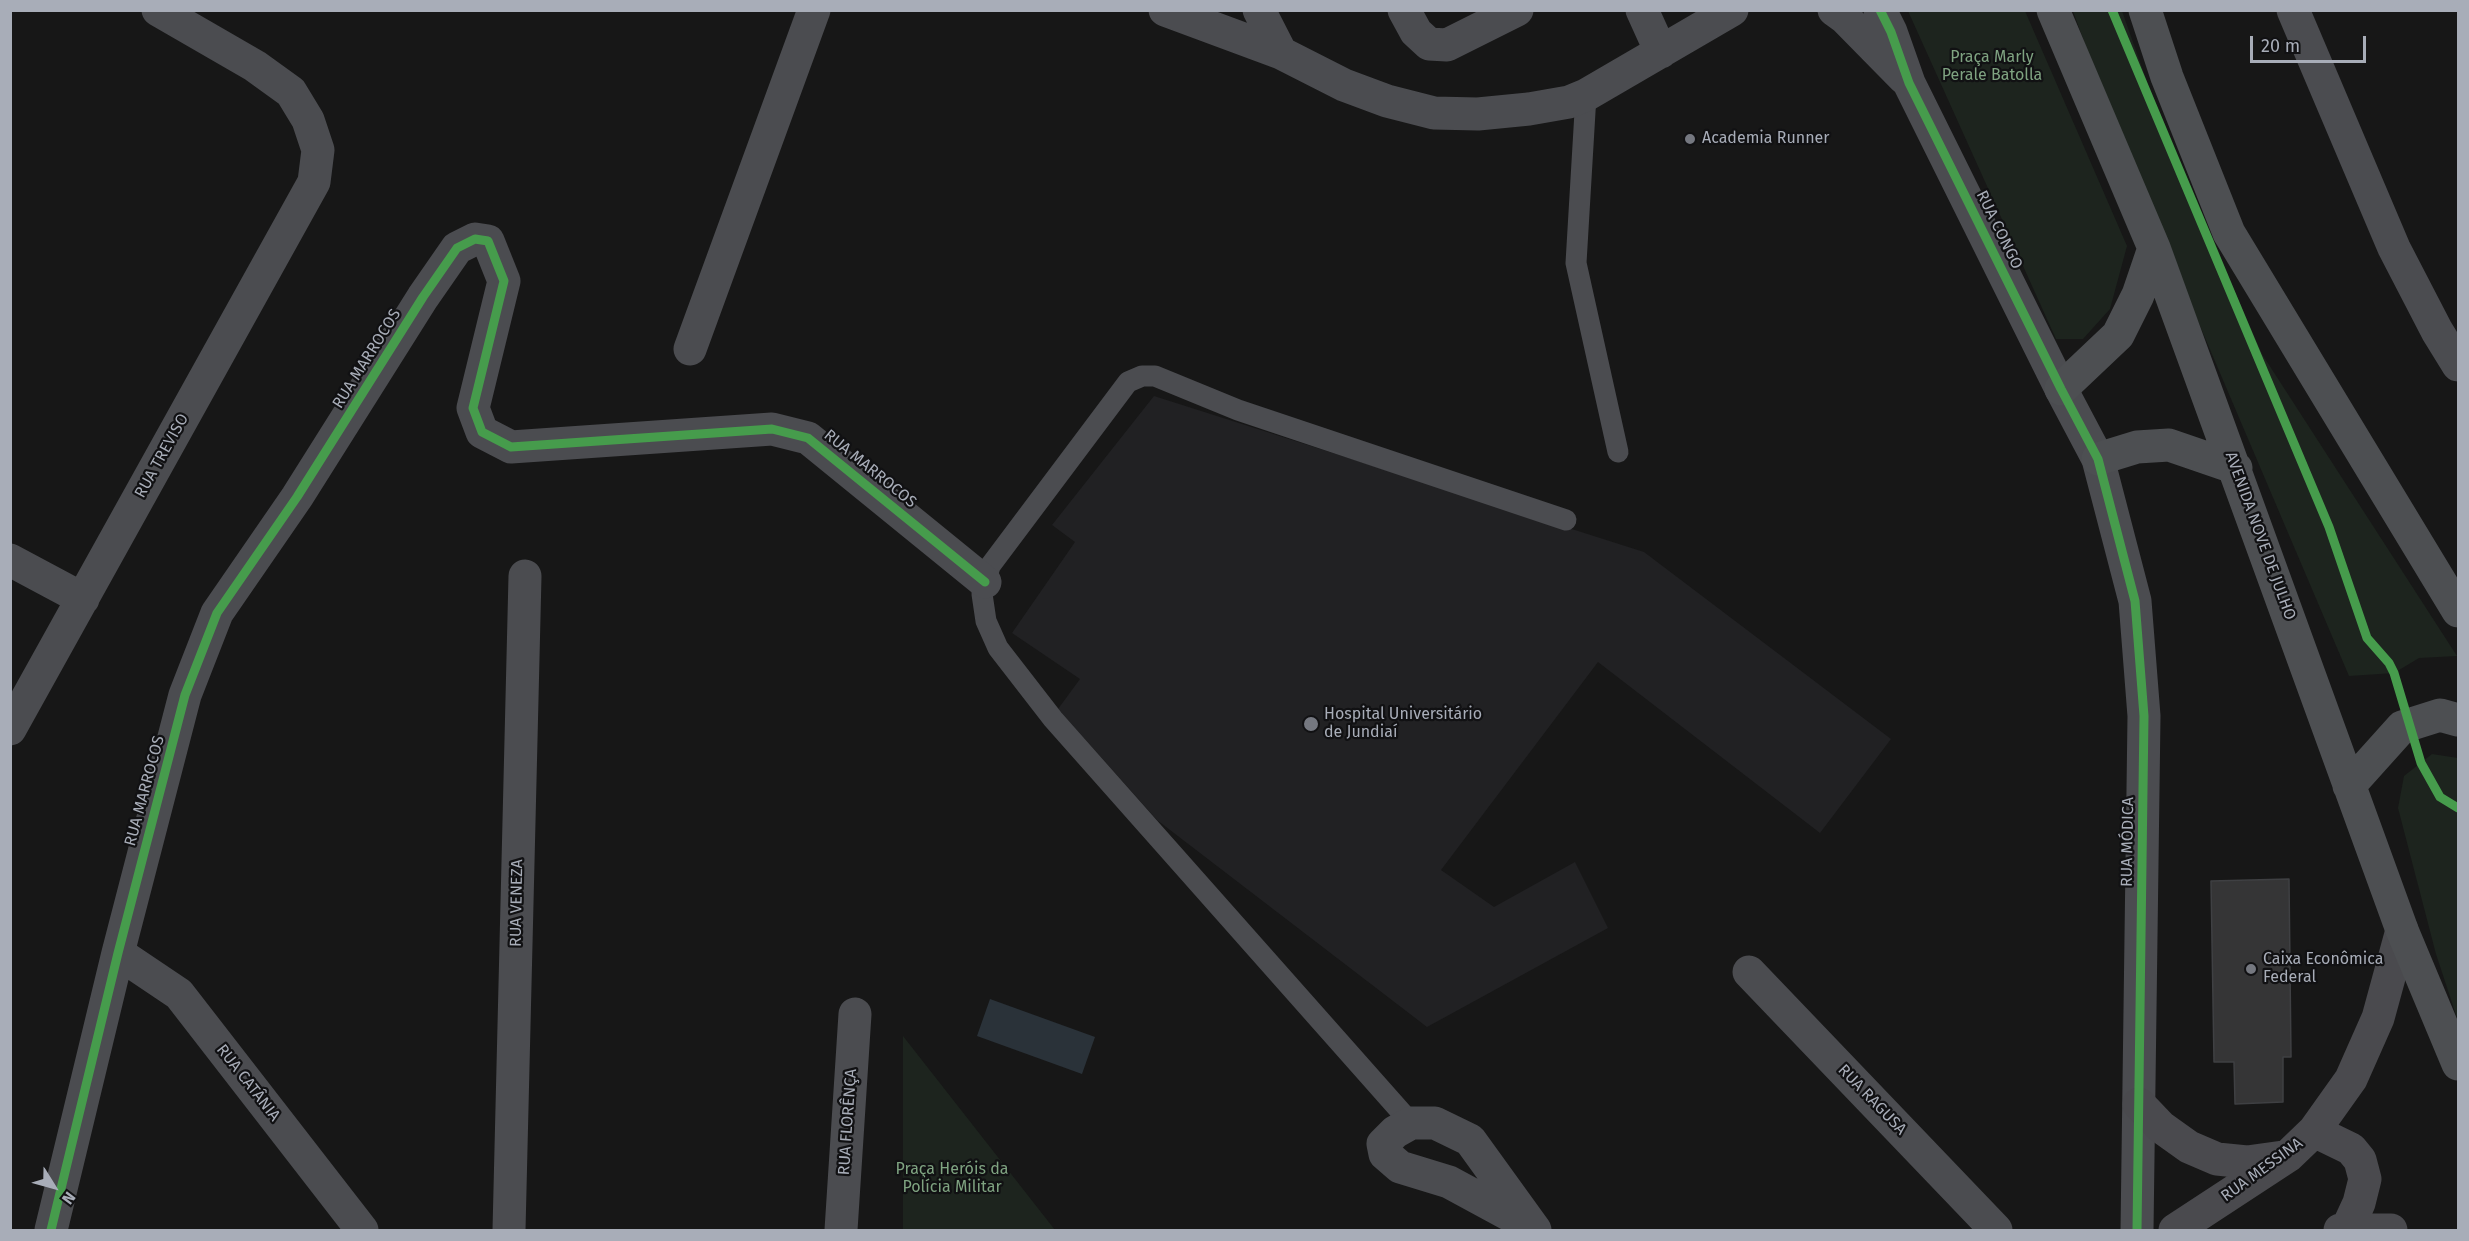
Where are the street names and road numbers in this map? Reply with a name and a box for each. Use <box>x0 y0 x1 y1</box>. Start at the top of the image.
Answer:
street label: RUA CONGO <box>1972 187 2026 273</box>
street label: RUA MARROCOS <box>329 306 405 412</box>
street label: RUA TREVISO <box>131 411 193 501</box>
street label: RUA MARROCOS <box>820 426 920 512</box>
street label: AVENIDA NOVE DE JULHO <box>2221 449 2299 623</box>
street label: RUA MARROCOS <box>121 734 169 848</box>
street label: RUA MÓDICA <box>2118 797 2138 887</box>
street label: RUA VENEZA <box>507 859 527 947</box>
street label: RUA CATÂNIA <box>212 1041 284 1125</box>
street label: RUA RAGUSA <box>1834 1061 1910 1139</box>
street label: RUA FLORÊNÇA <box>835 1068 861 1176</box>
street label: RUA MESSINA <box>2217 1134 2307 1206</box>

